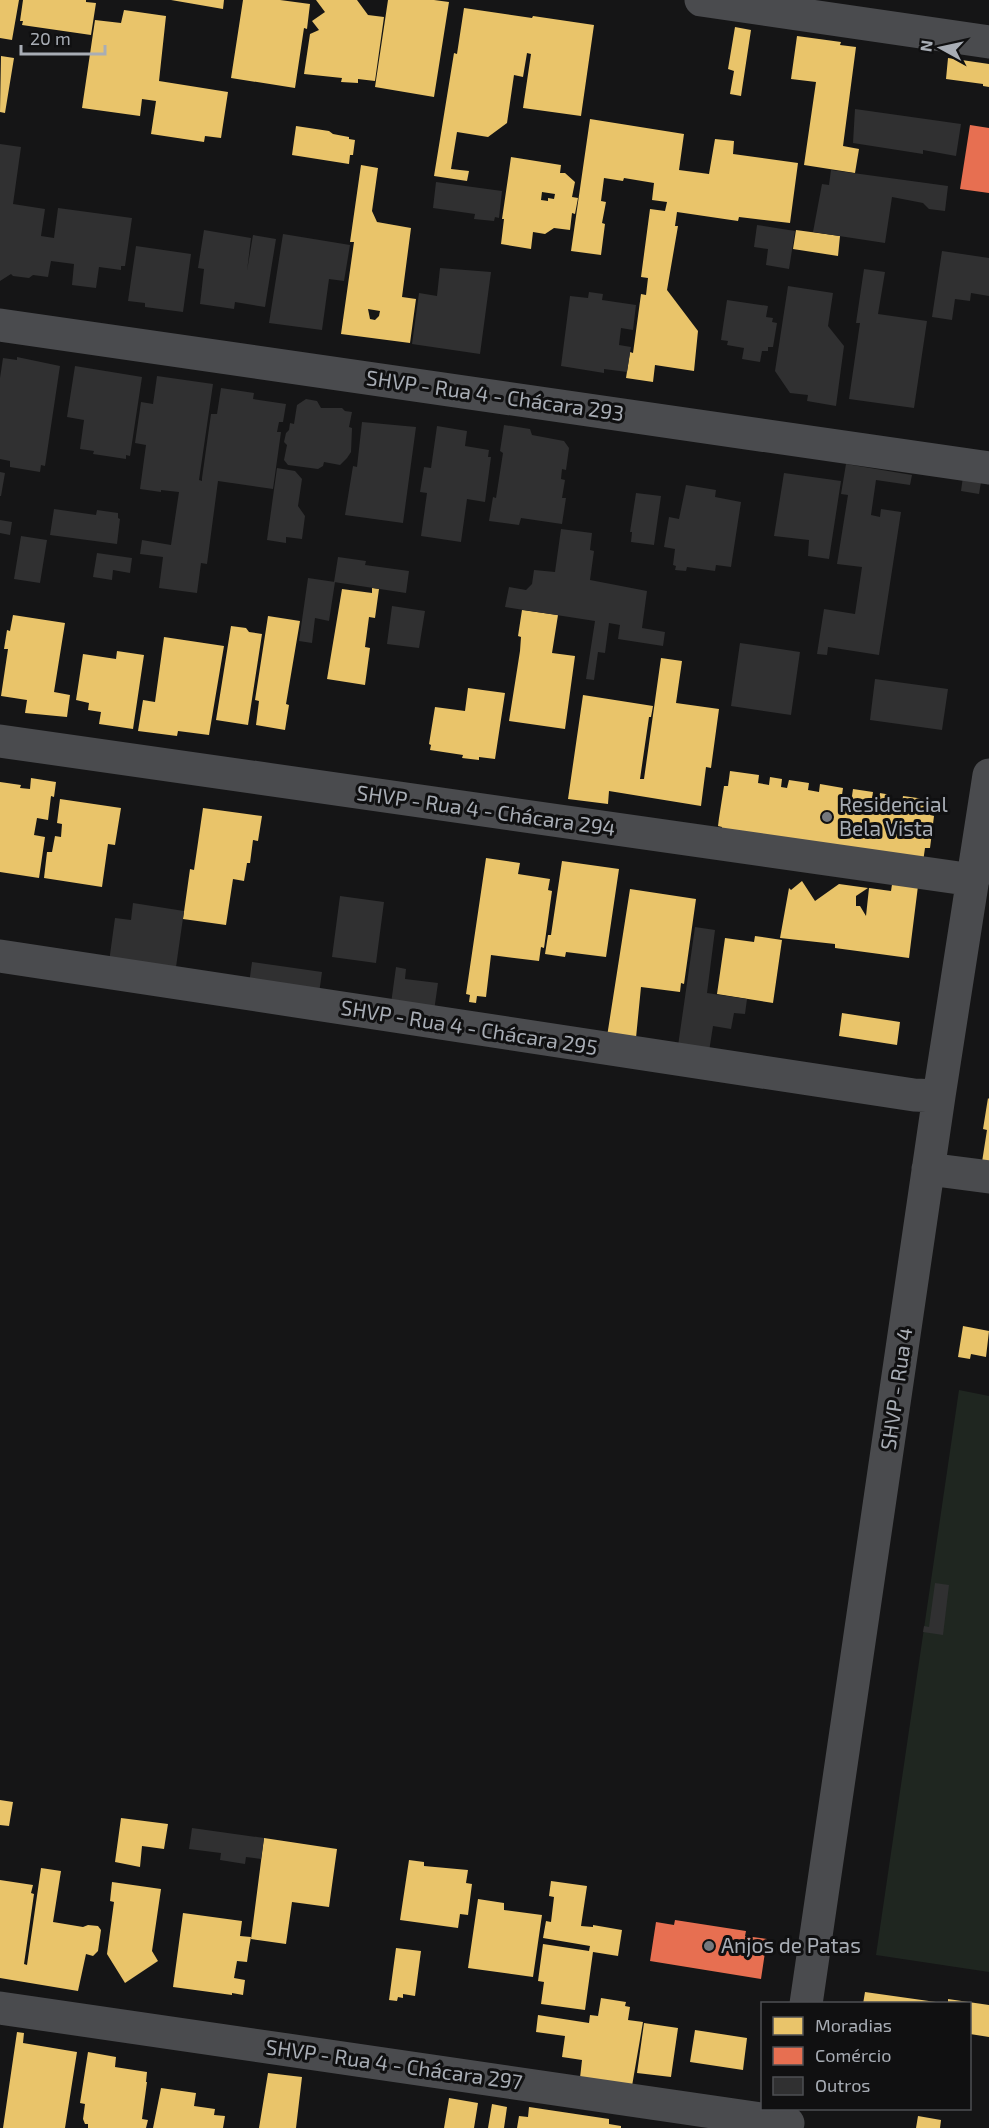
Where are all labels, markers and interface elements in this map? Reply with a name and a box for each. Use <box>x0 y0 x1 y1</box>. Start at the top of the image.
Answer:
scale bar <box>21 18 105 56</box>
north arrow <box>911 18 971 78</box>
text: 20 m <box>30 27 71 49</box>
text: N <box>915 39 936 53</box>
street label: SHVP - Rua 4 - Chácara 293 <box>365 364 626 425</box>
street label: SHVP - Rua 4 - Chácara 294 <box>355 779 617 840</box>
place label: Residencial Bela Vista <box>839 791 949 840</box>
marker: Residencial Bela Vista <box>820 810 834 824</box>
street label: SHVP - Rua 4 - Chácara 295 <box>339 994 599 1059</box>
street label: SHVP - Rua 4 <box>875 1326 916 1452</box>
place label: Anjos de Patas <box>721 1932 861 1958</box>
marker: Anjos de Patas <box>702 1939 716 1953</box>
legend <box>761 2002 971 2110</box>
text: Moradias <box>815 2014 892 2036</box>
street label: SHVP - Rua 4 - Chácara 297 <box>264 2033 524 2094</box>
text: Comércio <box>815 2044 891 2066</box>
text: Outros <box>815 2074 871 2096</box>

